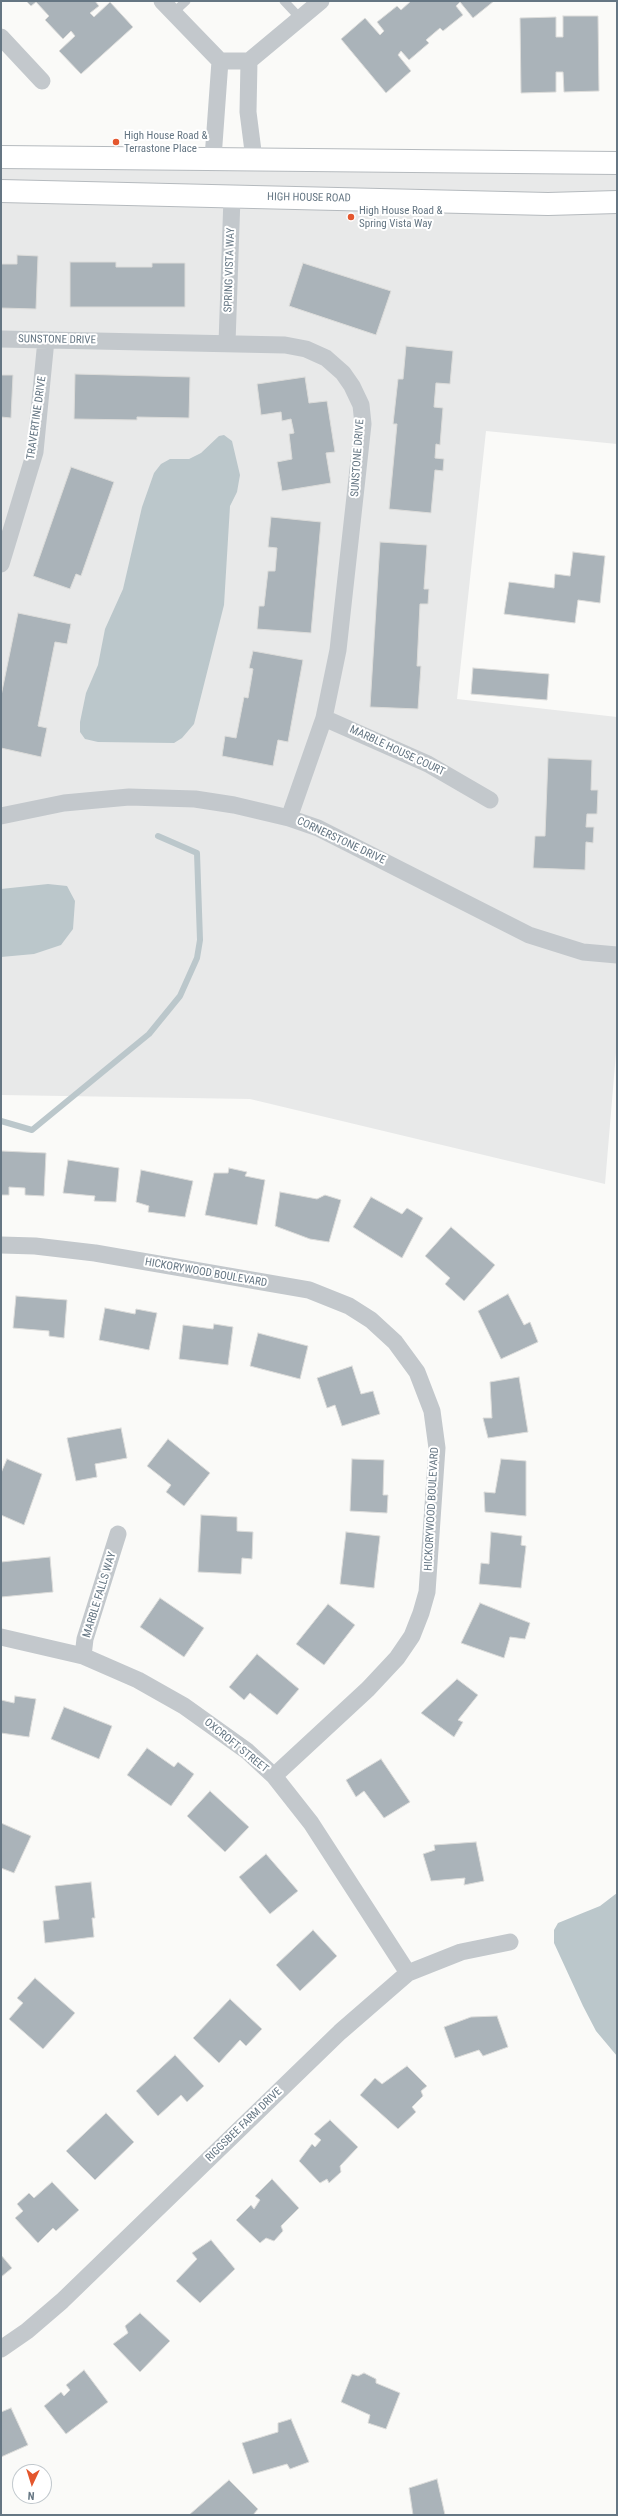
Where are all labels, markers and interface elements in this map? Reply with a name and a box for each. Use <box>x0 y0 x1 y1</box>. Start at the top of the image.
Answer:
place label: High House Road & Terrastone Place <box>124 129 208 155</box>
marker: High House Road & Terrastone Place <box>111 137 121 147</box>
street label: HIGH HOUSE ROAD <box>267 191 351 205</box>
place label: High House Road & Spring Vista Way <box>359 204 443 230</box>
marker: High House Road & Spring Vista Way <box>346 212 356 222</box>
street label: SPRING VISTA WAY <box>222 227 238 313</box>
street label: SUNSTONE DRIVE <box>18 333 96 347</box>
street label: TRAVERTINE DRIVE <box>25 375 49 461</box>
street label: SUNSTONE DRIVE <box>349 419 367 497</box>
street label: MARBLE HOUSE COURT <box>347 723 447 779</box>
street label: CORNERSTONE DRIVE <box>295 815 387 867</box>
street label: HICKORYWOOD BOULEVARD <box>144 1256 268 1290</box>
street label: HICKORYWOOD BOULEVARD <box>422 1447 442 1571</box>
street label: MARBLE FALLS WAY <box>81 1551 119 1639</box>
street label: OXCROFT STREET <box>201 1716 271 1776</box>
street label: RIGGSBEE FARM DRIVE <box>203 2085 285 2165</box>
north arrow <box>12 2464 52 2504</box>
text: N <box>27 2489 35 2502</box>

